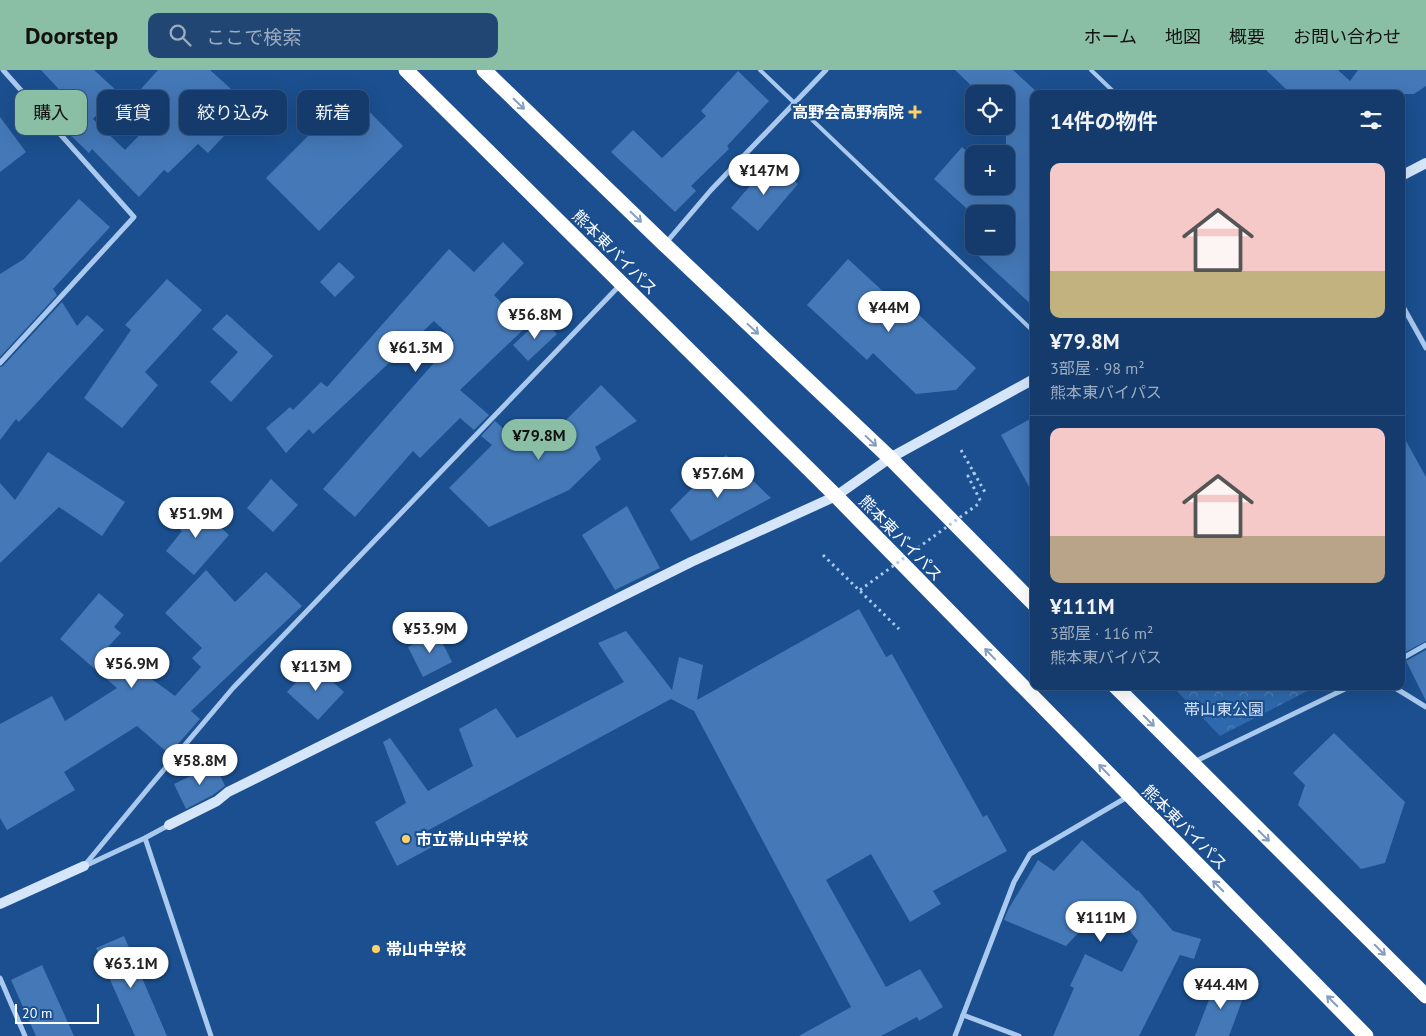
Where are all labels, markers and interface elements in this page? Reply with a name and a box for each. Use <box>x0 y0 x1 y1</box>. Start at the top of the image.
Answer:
search box <box>148 13 498 58</box>
text: Doorstep <box>25 20 118 51</box>
icon: search <box>166 21 194 49</box>
text: ここで検索 <box>206 25 301 49</box>
text: ホーム <box>1084 25 1137 48</box>
text: 地図 <box>1165 25 1201 48</box>
text: 概要 <box>1229 25 1265 48</box>
text: お問い合わせ <box>1293 25 1401 48</box>
map controls <box>965 85 1015 255</box>
button: locate <box>965 85 1015 135</box>
chip: 購入 <box>15 90 87 135</box>
chip: 賃貸 <box>97 90 169 135</box>
chip: 絞り込み <box>179 90 287 135</box>
chip: 新着 <box>297 90 369 135</box>
one-way arrow <box>513 98 525 110</box>
place label: 高野会高野病院 <box>792 102 904 122</box>
marker: 高野会高野病院 <box>908 105 922 119</box>
icon: filters <box>1357 106 1385 134</box>
text: 14件の物件 <box>1050 108 1158 135</box>
button: + <box>965 145 1015 195</box>
pin: ¥147M <box>729 154 799 196</box>
text: ¥147M <box>739 160 789 180</box>
icon: home <box>1173 195 1263 285</box>
street label: 熊本東バイパス <box>568 205 662 299</box>
button: − <box>965 205 1015 255</box>
one-way arrow <box>629 211 642 223</box>
pin: ¥44M <box>859 290 919 333</box>
text: ¥44M <box>869 297 909 317</box>
pin: ¥56.8M <box>494 298 576 340</box>
text: ¥56.8M <box>508 304 562 324</box>
one-way arrow <box>747 323 760 335</box>
text: ¥79.8M <box>1050 328 1120 355</box>
pin: ¥61.3M <box>375 330 457 373</box>
text: ¥61.3M <box>389 337 443 357</box>
text: 3部屋 · 98 m² <box>1050 358 1145 378</box>
text: 熊本東バイパス <box>1050 382 1162 402</box>
pin: ¥79.8M <box>498 418 580 461</box>
text: ¥79.8M <box>512 425 566 445</box>
one-way arrow <box>865 435 878 447</box>
pin: ¥57.6M <box>677 456 759 499</box>
icon: home <box>1173 461 1263 551</box>
text: ¥57.6M <box>692 463 744 483</box>
street label: 熊本東バイパス <box>855 491 947 585</box>
pin: ¥51.9M <box>155 496 237 539</box>
text: ¥51.9M <box>169 503 223 523</box>
text: ¥111M <box>1050 593 1114 620</box>
pin: ¥53.9M <box>389 612 471 654</box>
text: ¥53.9M <box>403 618 457 638</box>
text: 3部屋 · 116 m² <box>1050 623 1153 643</box>
pin: ¥56.9M <box>91 646 173 689</box>
text: 熊本東バイパス <box>1050 647 1162 667</box>
one-way arrow <box>984 648 996 660</box>
pin: ¥113M <box>281 650 351 692</box>
text: ¥56.9M <box>105 653 159 673</box>
text: ¥113M <box>291 656 341 676</box>
park label: 帯山東公園 <box>1184 699 1264 719</box>
one-way arrow <box>1143 715 1155 727</box>
pin: ¥58.8M <box>159 744 241 786</box>
text: ¥58.8M <box>173 750 227 770</box>
one-way arrow <box>1098 764 1110 776</box>
street label: 熊本東バイパス <box>1138 780 1232 874</box>
place label: 市立帯山中学校 <box>416 829 528 849</box>
one-way arrow <box>1258 830 1270 842</box>
marker: 市立帯山中学校 <box>400 833 412 845</box>
one-way arrow <box>1212 879 1224 892</box>
pin: ¥111M <box>1066 900 1136 943</box>
text: ¥111M <box>1076 907 1126 927</box>
place label: 帯山中学校 <box>386 939 466 959</box>
marker: 帯山中学校 <box>370 943 382 955</box>
one-way arrow <box>1373 944 1386 956</box>
pin: ¥63.1M <box>90 946 172 989</box>
text: ¥63.1M <box>104 953 158 973</box>
pin: ¥44.4M <box>1180 968 1262 1010</box>
text: ¥44.4M <box>1194 974 1248 994</box>
one-way arrow <box>1326 995 1338 1008</box>
scale bar <box>15 1001 99 1024</box>
text: 20 m <box>22 1004 52 1022</box>

